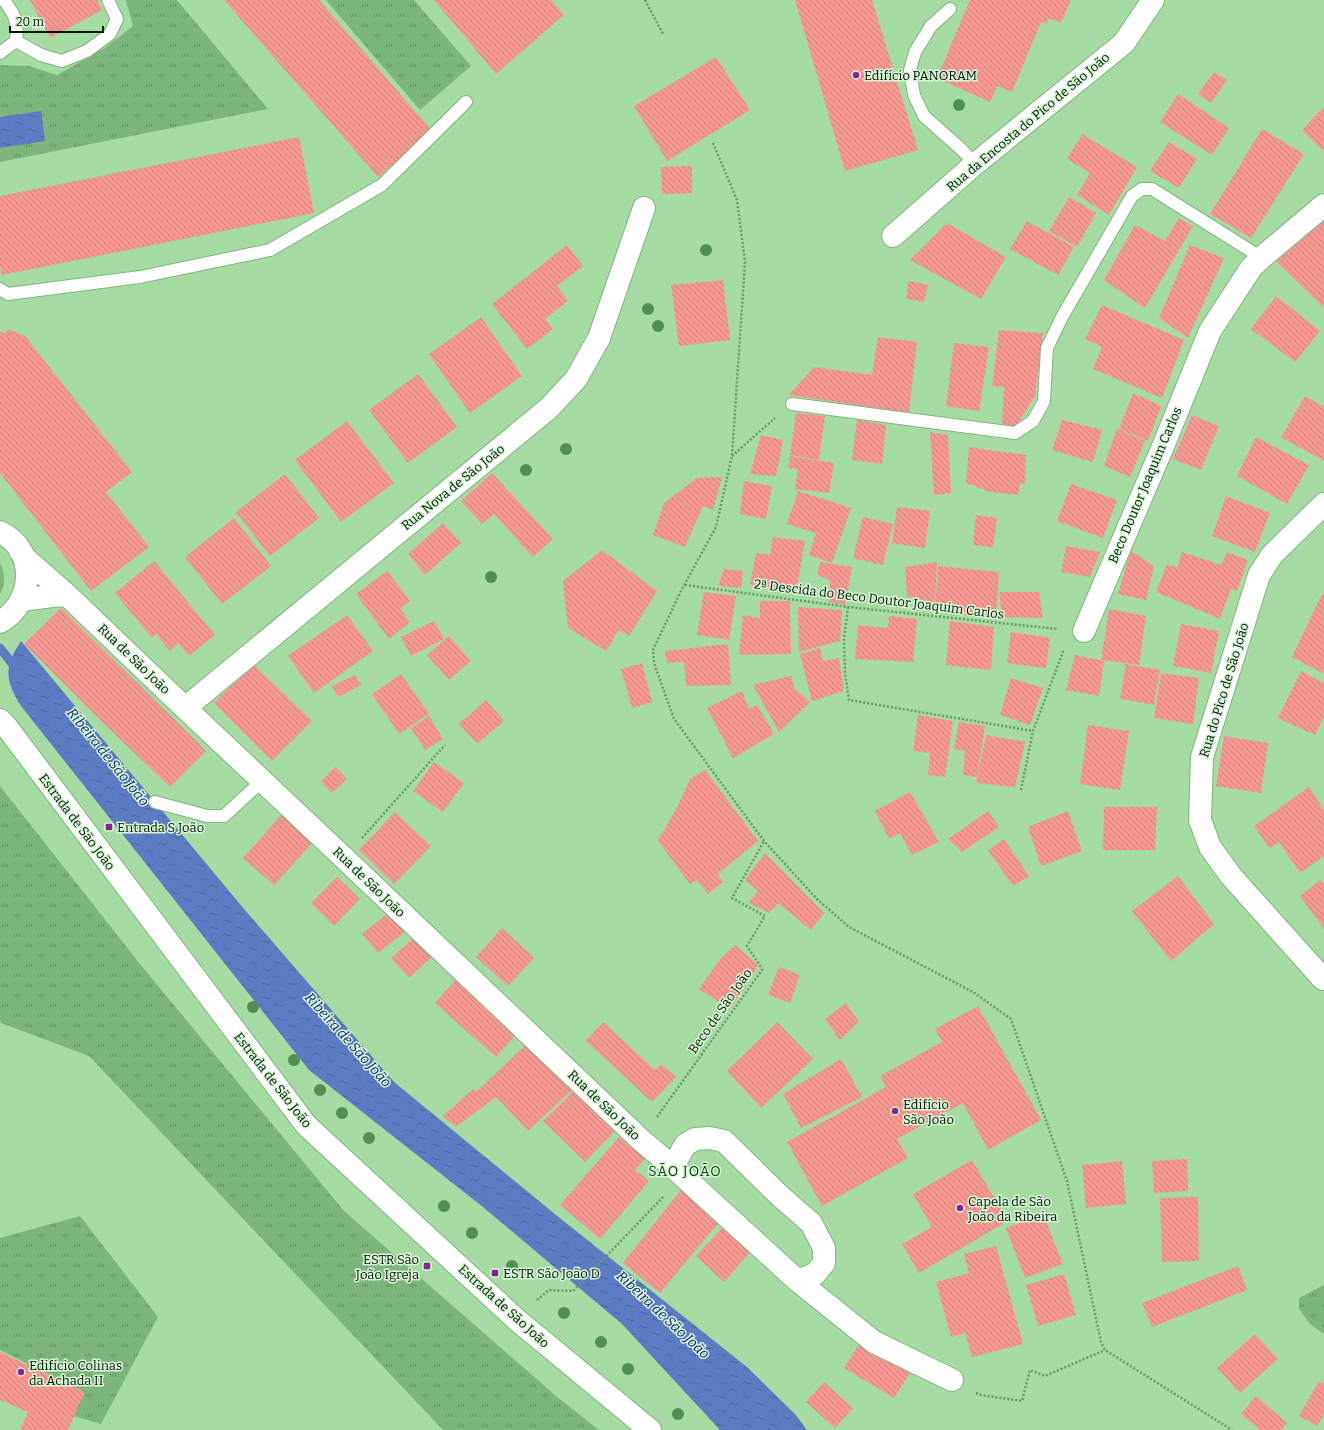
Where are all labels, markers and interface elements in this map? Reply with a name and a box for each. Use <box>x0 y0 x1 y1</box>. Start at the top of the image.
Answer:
scale bar <box>10 8 103 34</box>
text: 20 m <box>16 15 45 29</box>
street label: Rua da Encosta do Pico de São João <box>943 49 1113 195</box>
place label: Edifício PANORAM <box>864 68 977 83</box>
marker: Edifício PANORAM <box>851 70 861 80</box>
street label: Beco Doutor Joaquim Carlos <box>1105 405 1185 565</box>
street label: Rua Nova de São João <box>399 441 507 533</box>
street label: 2ª Descida do Beco Doutor Joaquim Carlos <box>753 576 1005 622</box>
street label: Rua de São João <box>95 621 173 697</box>
street label: Rua do Pico de São João <box>1196 621 1252 759</box>
water label: Ribeira de São João <box>63 705 153 810</box>
street label: Estrada de São João <box>36 771 118 873</box>
place label: Entrada S João <box>117 820 204 835</box>
marker: Entrada S João <box>104 822 114 832</box>
street label: Rua de São João <box>330 844 408 920</box>
street label: Beco de São João <box>685 966 755 1056</box>
water label: Ribeira de São João <box>301 989 395 1091</box>
street label: Estrada de São João <box>231 1029 315 1131</box>
street label: Rua de São João <box>565 1067 643 1143</box>
place label: Edifício São João <box>903 1097 954 1127</box>
marker: Edifício São João <box>890 1106 900 1116</box>
district label: SÃO JOÃO <box>648 1163 722 1180</box>
place label: Capela de São João da Ribeira <box>967 1194 1057 1224</box>
marker: Capela de São João da Ribeira <box>955 1203 965 1213</box>
place label: ESTR São João Igreja <box>355 1252 419 1282</box>
marker: ESTR São João Igreja <box>422 1261 432 1271</box>
street label: Estrada de São João <box>456 1261 552 1351</box>
place label: ESTR São João D <box>503 1266 600 1281</box>
water label: Ribeira de São João <box>613 1267 713 1363</box>
marker: ESTR São João D <box>490 1268 500 1278</box>
place label: Edifício Colinas da Achada II <box>29 1358 122 1388</box>
marker: Edifício Colinas da Achada II <box>16 1367 26 1377</box>

